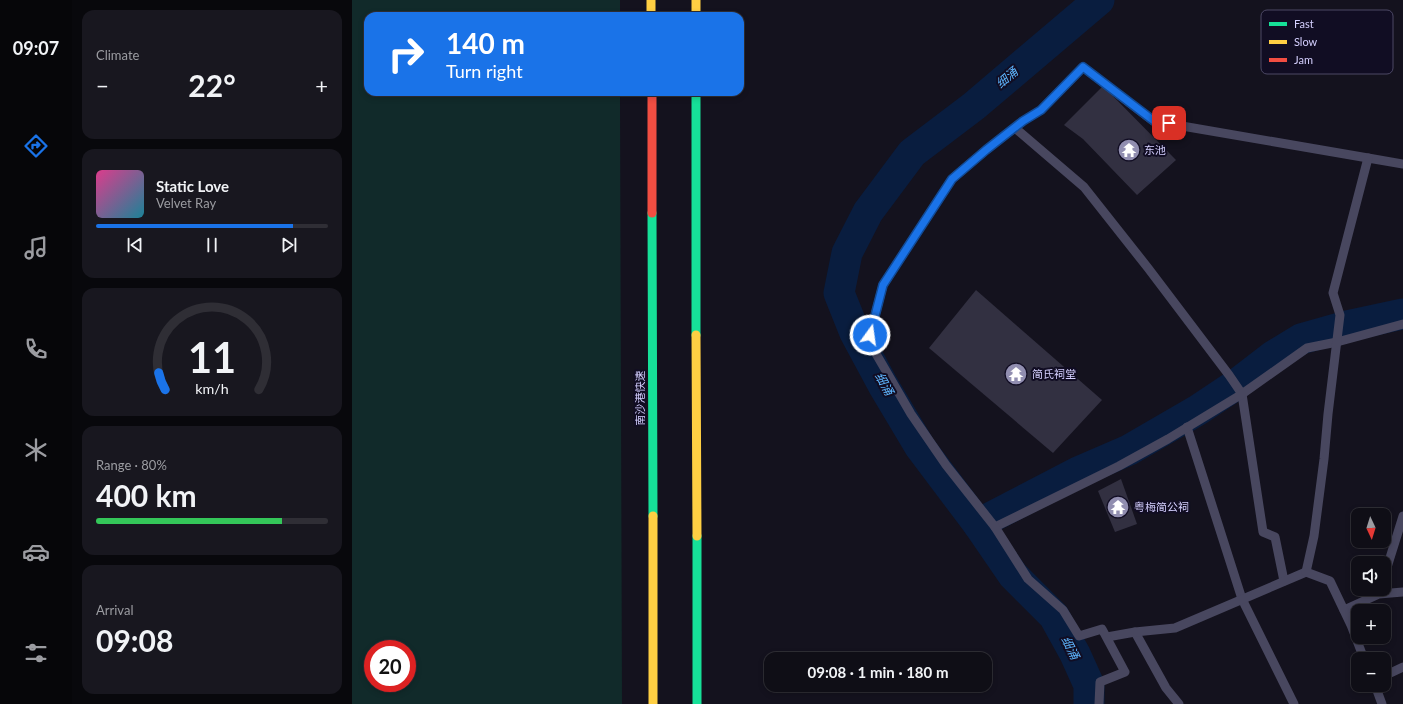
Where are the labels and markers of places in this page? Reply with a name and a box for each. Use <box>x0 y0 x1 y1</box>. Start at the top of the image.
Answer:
pin <box>1152 106 1186 140</box>
temple icon: 东池 <box>1116 137 1142 163</box>
place label: 东池 <box>1144 143 1166 156</box>
temple icon: 简氏祠堂 <box>1003 361 1029 387</box>
place label: 简氏祠堂 <box>1032 367 1076 380</box>
temple icon: 粤梅简公祠 <box>1105 494 1131 520</box>
place label: 粤梅简公祠 <box>1134 500 1189 513</box>

